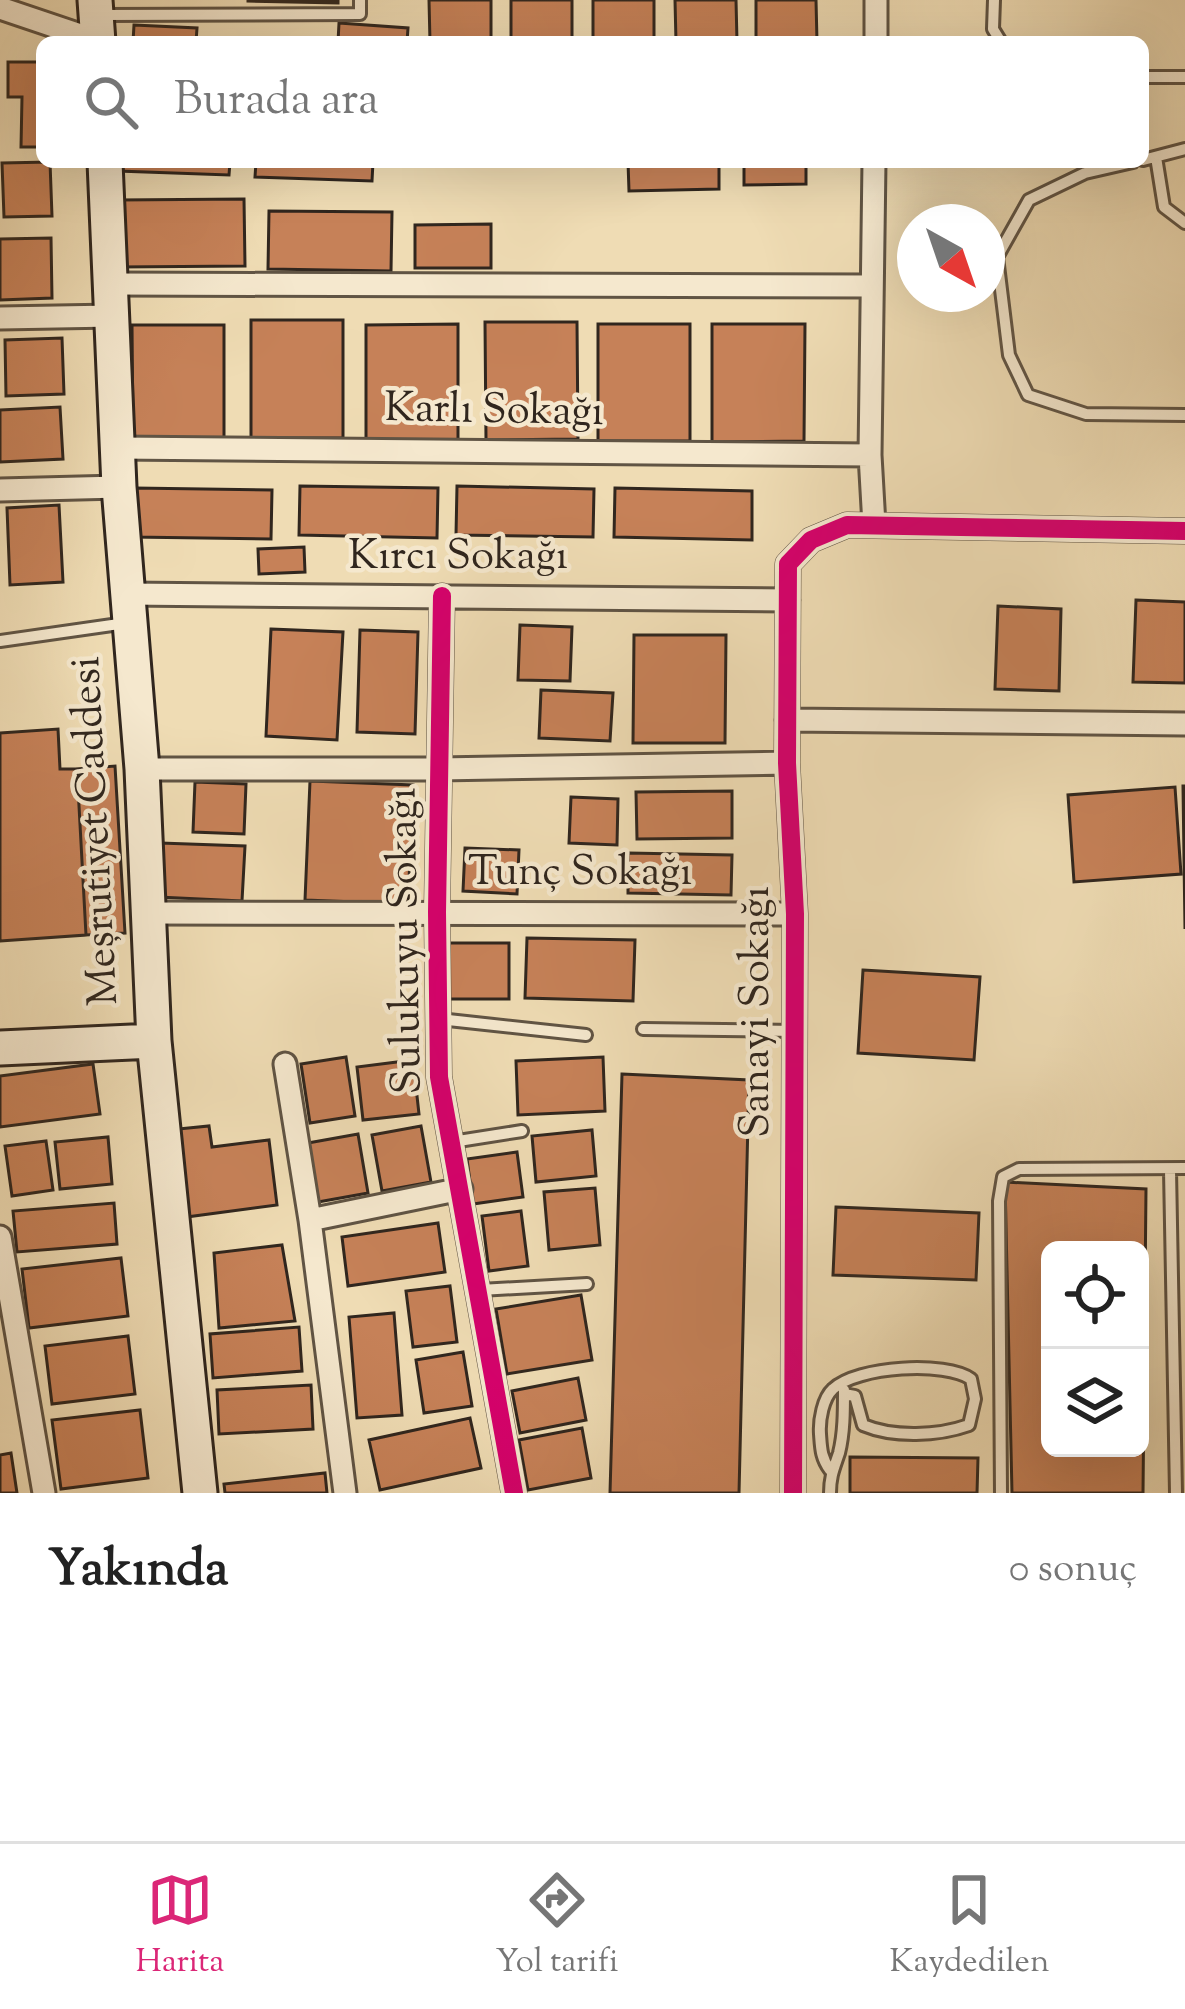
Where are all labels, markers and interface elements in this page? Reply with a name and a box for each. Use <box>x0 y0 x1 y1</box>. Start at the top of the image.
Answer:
search box <box>36 36 1149 168</box>
icon: search <box>78 69 144 135</box>
text: Burada ara <box>174 70 379 135</box>
north arrow <box>897 204 1005 312</box>
street label: Karlı Sokağı <box>384 380 604 444</box>
street label: Kırcı Sokağı <box>348 528 568 588</box>
street label: Meşrutiyet Caddesi <box>58 655 136 1007</box>
street label: Sulukuyu Sokağı <box>374 787 440 1095</box>
street label: Tunç Sokağı <box>468 844 692 904</box>
street label: Sanayi Sokağı <box>728 886 788 1138</box>
map controls <box>1041 1241 1149 1457</box>
button: locate <box>1041 1241 1149 1349</box>
button: layers <box>1041 1349 1149 1457</box>
text: Yakında <box>48 1535 229 1608</box>
text: 0 sonuç <box>1009 1543 1137 1599</box>
tab: Harita <box>136 1867 224 1987</box>
tab: Yol tarifi <box>496 1867 618 1987</box>
tab: Kaydedilen <box>890 1867 1049 1987</box>

